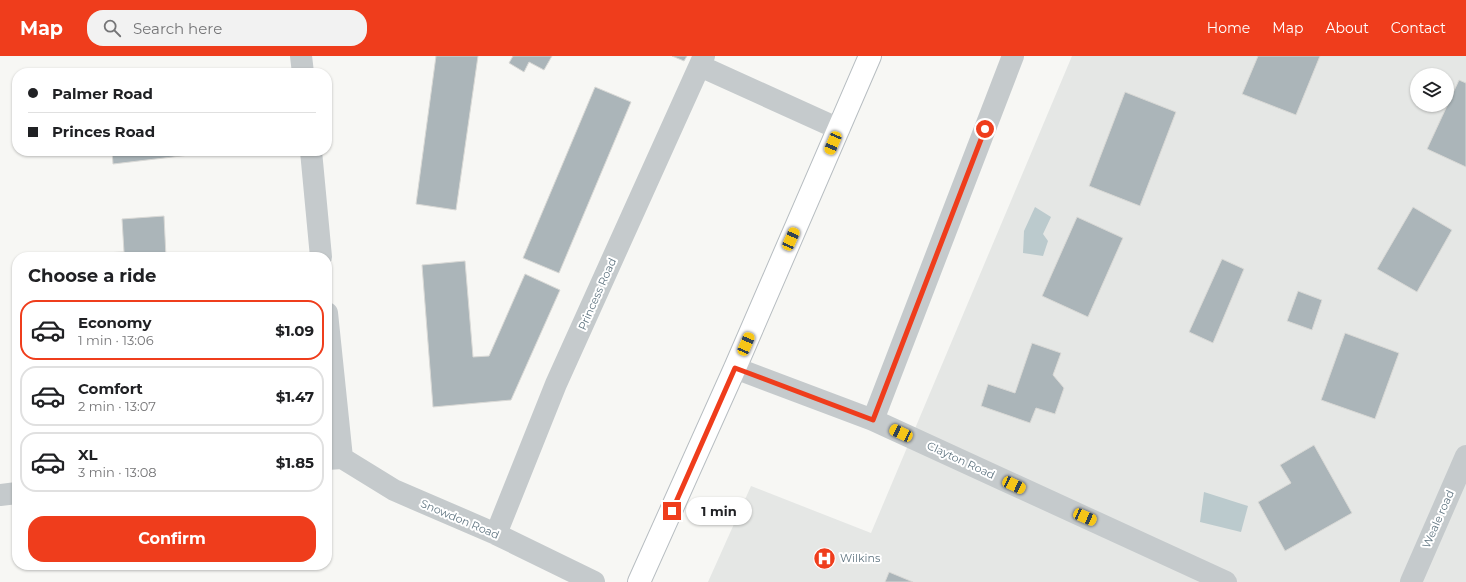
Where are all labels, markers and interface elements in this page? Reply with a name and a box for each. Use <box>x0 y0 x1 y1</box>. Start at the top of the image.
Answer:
search box <box>87 10 367 46</box>
text: Map <box>20 17 63 40</box>
icon: search <box>101 17 123 39</box>
text: Search here <box>133 19 222 38</box>
text: Home <box>1207 19 1250 37</box>
text: Map <box>1272 19 1303 37</box>
text: About <box>1325 19 1369 37</box>
text: Contact <box>1391 19 1446 37</box>
map controls <box>1410 68 1454 112</box>
button: layers <box>1410 68 1454 112</box>
text: Palmer Road <box>52 84 153 103</box>
route start <box>976 120 994 138</box>
text: Princes Road <box>52 122 155 141</box>
car <box>823 130 843 156</box>
car <box>781 226 801 252</box>
street label: Princess Road <box>575 256 619 332</box>
text: Choose a ride <box>28 265 156 287</box>
icon: car <box>30 312 66 348</box>
text: Economy <box>78 313 151 332</box>
text: $1.09 <box>275 321 314 340</box>
car <box>736 331 756 357</box>
text: 1 min · 13:06 <box>78 332 154 348</box>
icon: car <box>30 378 66 414</box>
text: Comfort <box>78 379 143 398</box>
text: $1.47 <box>276 387 314 406</box>
text: 2 min · 13:07 <box>78 398 156 414</box>
car <box>888 422 914 444</box>
street label: Clayton Road <box>925 438 997 482</box>
icon: car <box>30 444 66 480</box>
text: XL <box>78 445 97 464</box>
text: $1.85 <box>276 453 314 472</box>
text: 3 min · 13:08 <box>78 464 157 480</box>
car <box>1001 474 1027 496</box>
street label: Weale road <box>1419 488 1457 550</box>
street label: Snowdon Road <box>419 496 501 542</box>
callout: 1 min <box>686 497 752 525</box>
route end <box>663 502 681 520</box>
text: 1 min <box>701 503 737 519</box>
car <box>1072 507 1098 527</box>
button: Confirm <box>28 516 316 562</box>
hospital icon: Wilkins <box>811 545 837 571</box>
place label: Wilkins <box>840 551 881 565</box>

